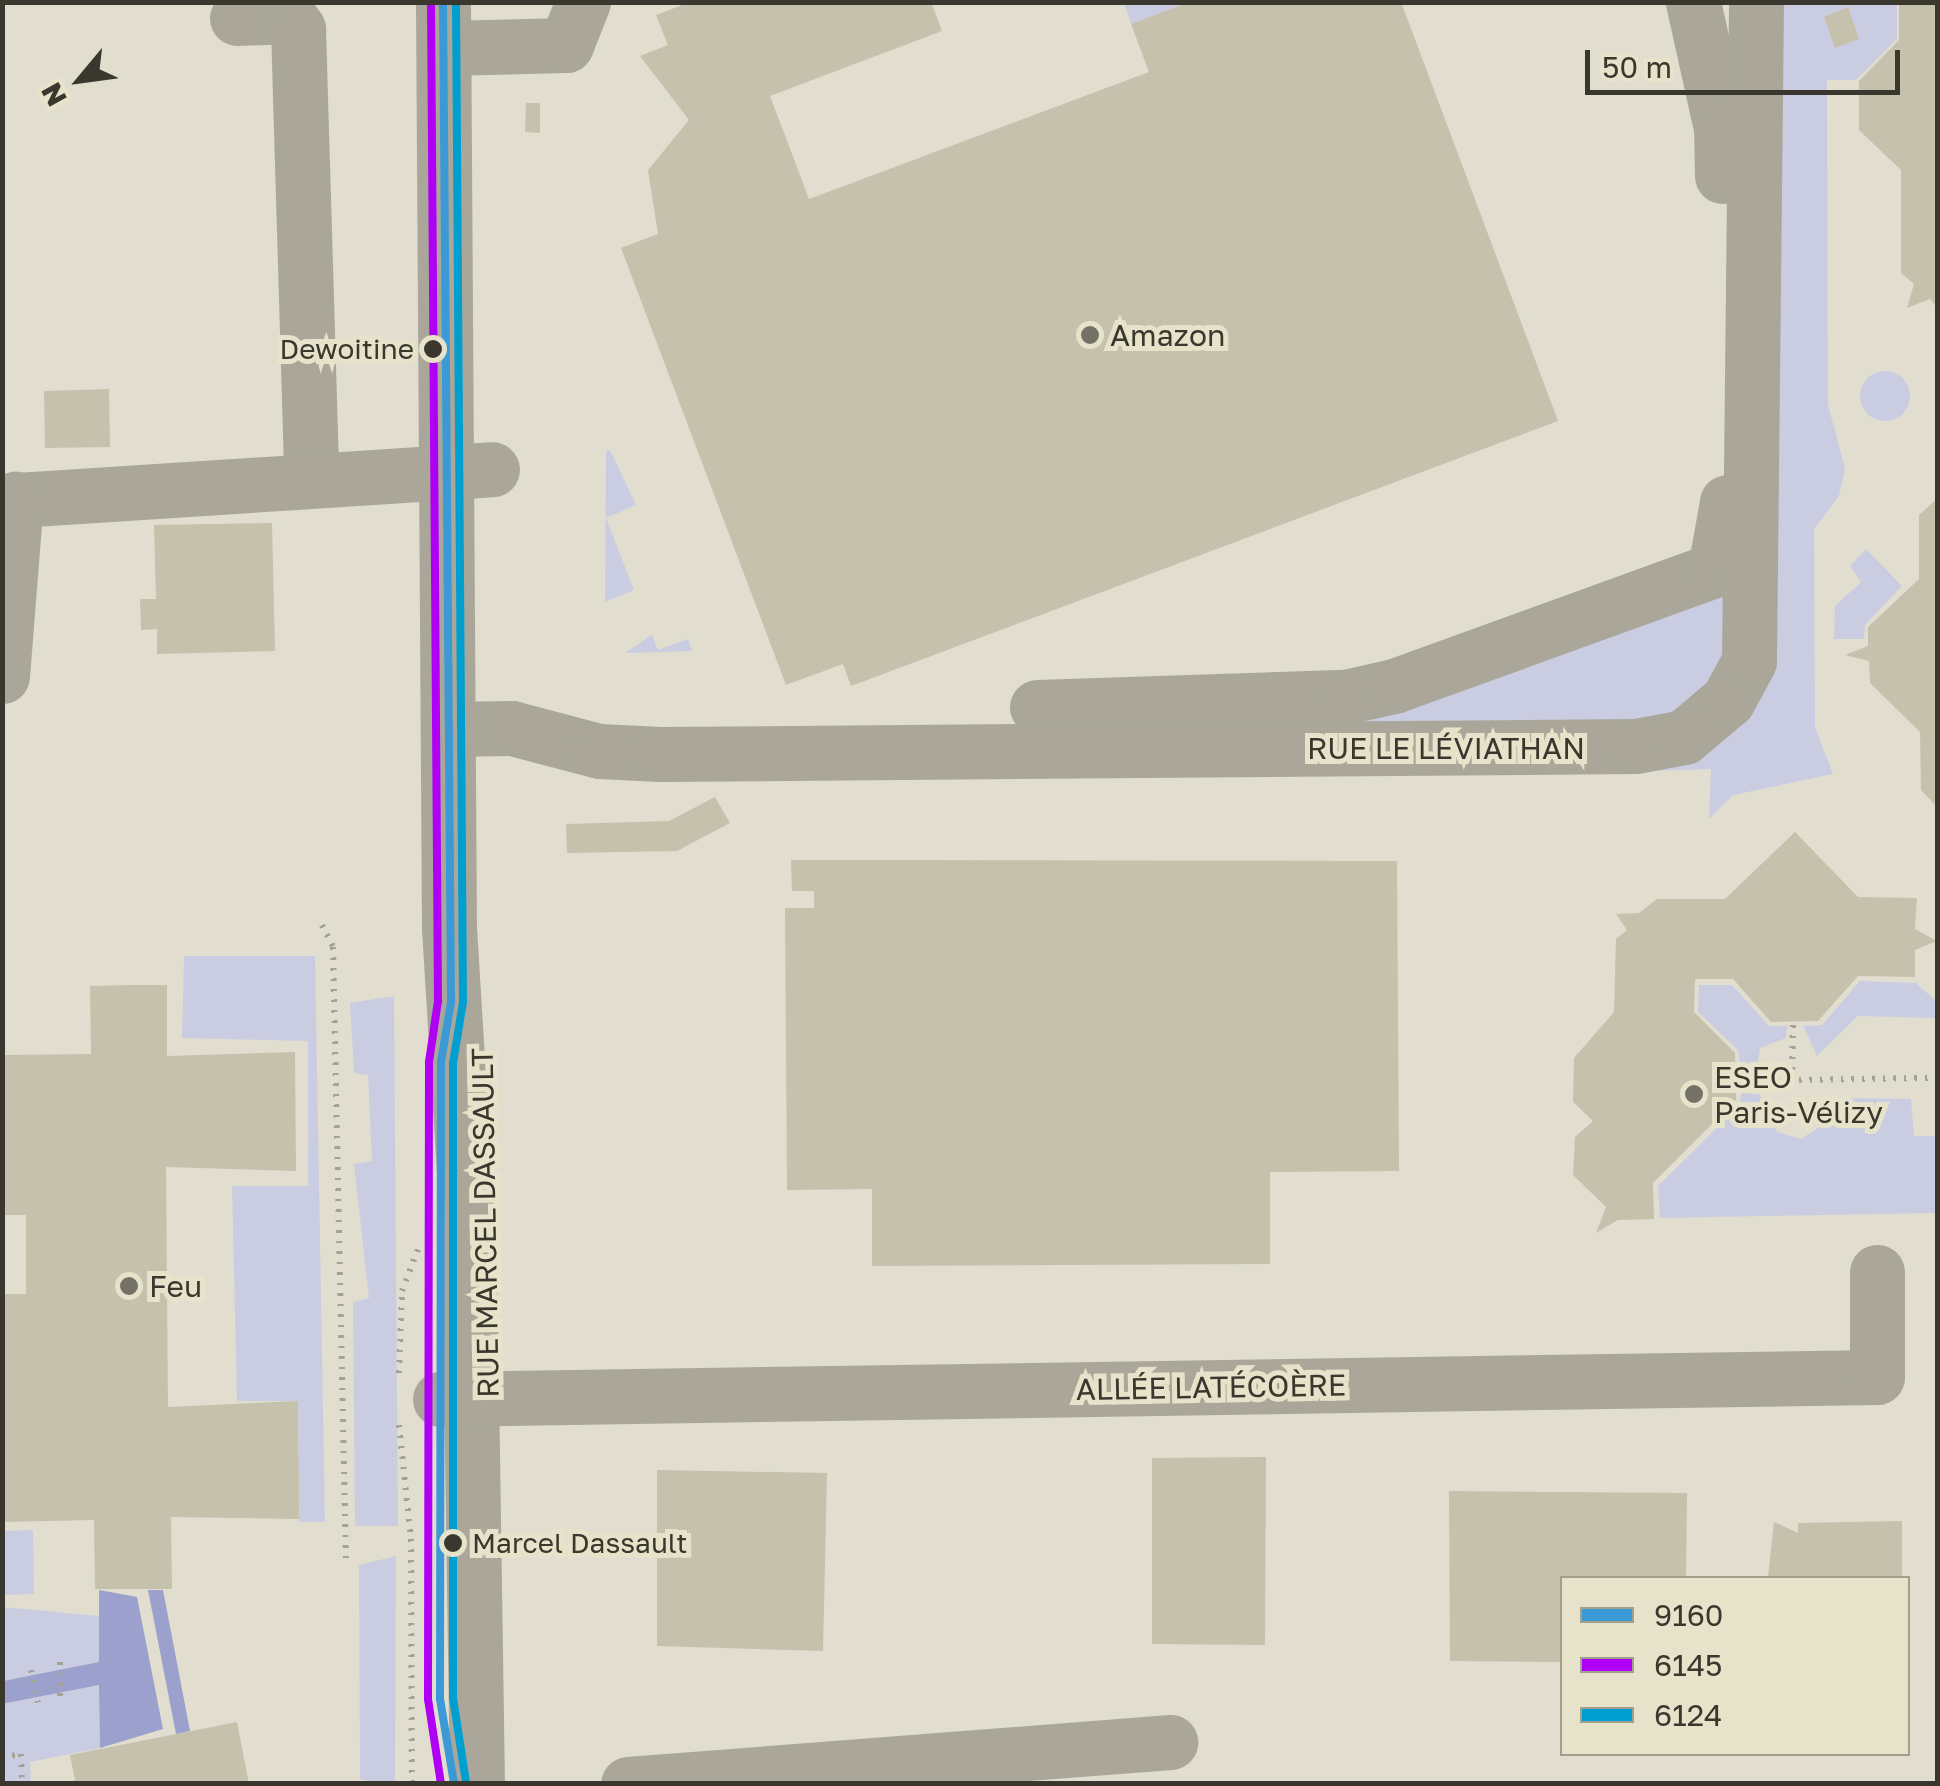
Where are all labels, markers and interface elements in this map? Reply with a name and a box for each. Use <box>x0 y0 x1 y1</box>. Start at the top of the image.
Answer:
north arrow <box>30 30 130 130</box>
scale bar <box>1590 30 1905 92</box>
text: 50 m <box>1602 49 1672 85</box>
text: N <box>34 77 73 112</box>
place label: Amazon <box>1110 317 1225 353</box>
marker: Amazon <box>1079 324 1101 346</box>
place label: Dewoitine <box>280 332 414 366</box>
marker: Dewoitine <box>423 339 443 359</box>
street label: RUE LE LÉVIATHAN <box>1307 730 1585 766</box>
street label: RUE MARCEL DASSAULT <box>464 1048 506 1398</box>
place label: ESEO Paris-Vélizy <box>1714 1059 1883 1130</box>
marker: ESEO Paris-Vélizy <box>1683 1083 1705 1105</box>
place label: Feu <box>149 1268 202 1304</box>
marker: Feu <box>118 1275 140 1297</box>
street label: ALLÉE LATÉCOÈRE <box>1075 1367 1347 1407</box>
place label: Marcel Dassault <box>472 1526 687 1560</box>
marker: Marcel Dassault <box>443 1533 463 1553</box>
legend <box>1560 1576 1910 1756</box>
text: 9160 <box>1654 1597 1723 1633</box>
text: 6145 <box>1654 1647 1722 1683</box>
text: 6124 <box>1654 1697 1722 1733</box>

